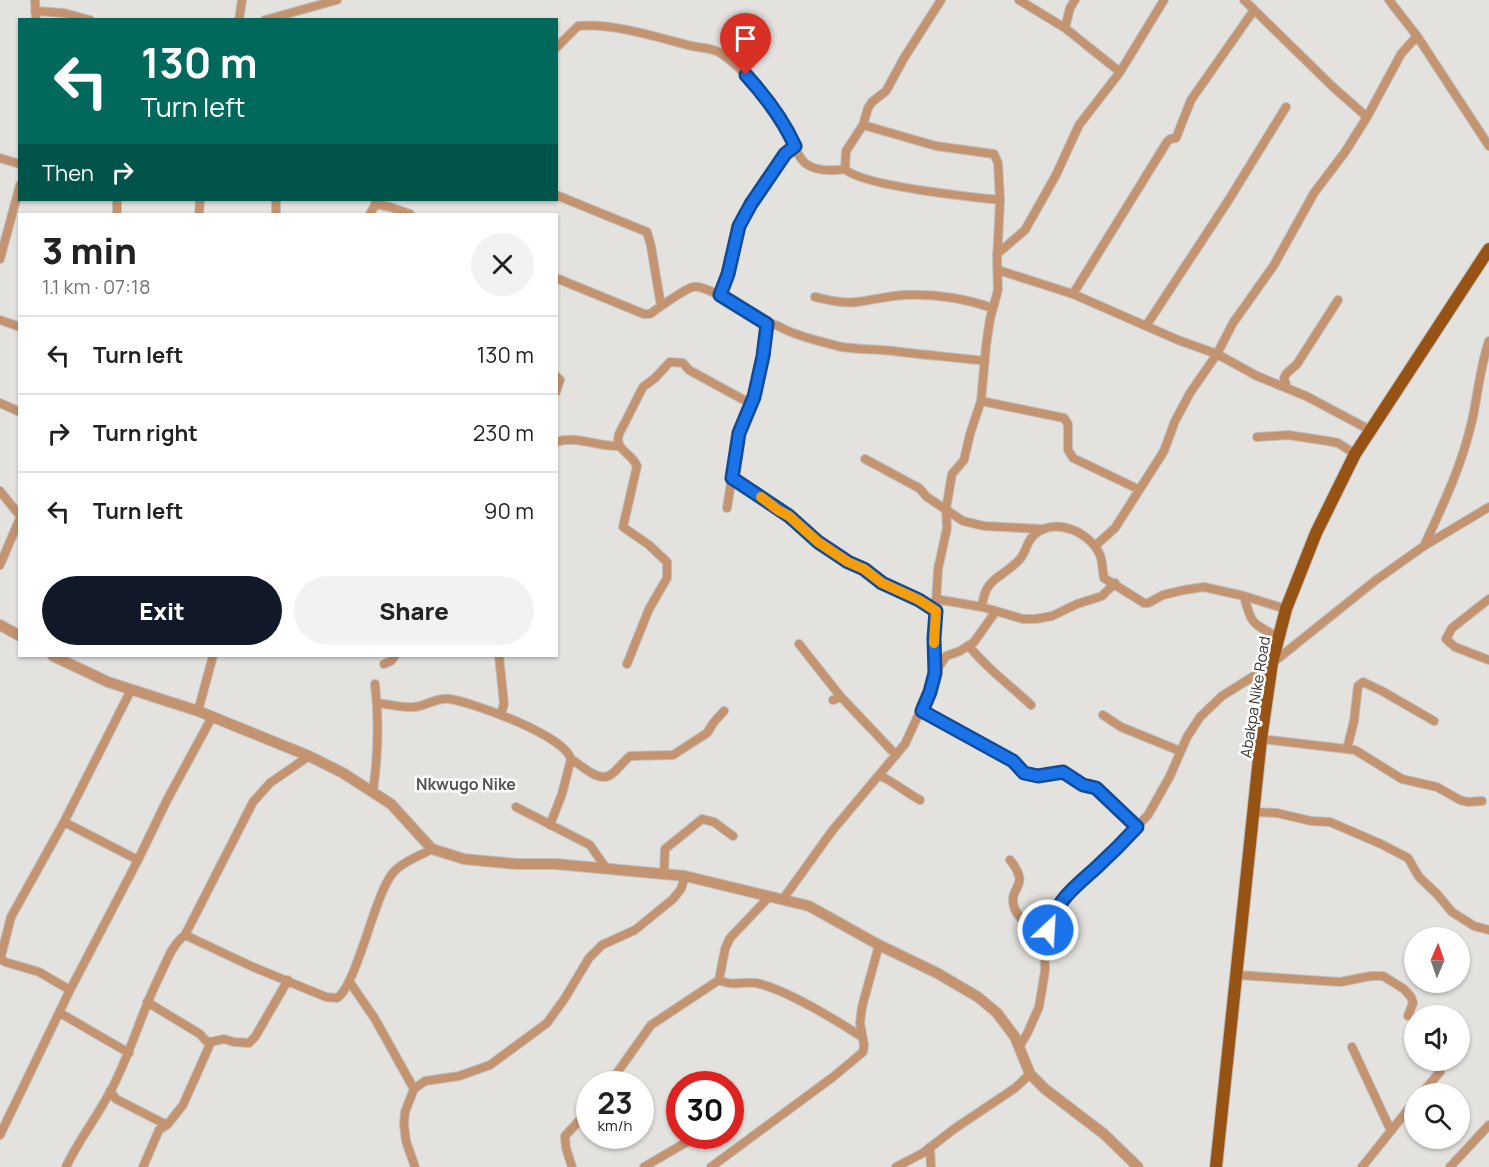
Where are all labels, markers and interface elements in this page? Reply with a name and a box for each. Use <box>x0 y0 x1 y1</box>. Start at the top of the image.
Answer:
pin <box>720 13 771 75</box>
icon: arrive <box>729 22 762 55</box>
text: 130 m <box>141 33 258 91</box>
icon: left <box>42 42 120 120</box>
text: Turn left <box>141 88 245 125</box>
icon: right <box>106 156 139 189</box>
text: Then <box>42 158 94 188</box>
text: 3 min <box>42 226 137 275</box>
button: close <box>471 233 534 296</box>
text: 1.1 km · 07:18 <box>42 273 151 300</box>
icon: left <box>42 339 75 372</box>
text: Turn left <box>93 340 183 370</box>
text: 130 m <box>477 340 534 370</box>
icon: right <box>42 417 75 450</box>
text: Turn right <box>93 418 198 448</box>
text: 230 m <box>473 418 534 448</box>
icon: left <box>42 495 75 528</box>
text: Turn left <box>93 496 183 526</box>
text: 90 m <box>484 496 534 526</box>
button: Exit <box>42 576 282 645</box>
button: Share <box>294 576 534 645</box>
street label: Abakpa Nike Road <box>1235 635 1275 759</box>
district label: Nkwugo Nike <box>416 773 516 795</box>
position arrow <box>1016 898 1080 962</box>
north arrow <box>1404 927 1470 993</box>
map controls <box>1404 927 1470 1149</box>
button: sound <box>1404 1005 1470 1071</box>
speed limit sign: 30 <box>666 1071 744 1149</box>
text: 23 <box>597 1082 633 1123</box>
button: search <box>1404 1083 1470 1149</box>
text: km/h <box>598 1115 632 1136</box>

